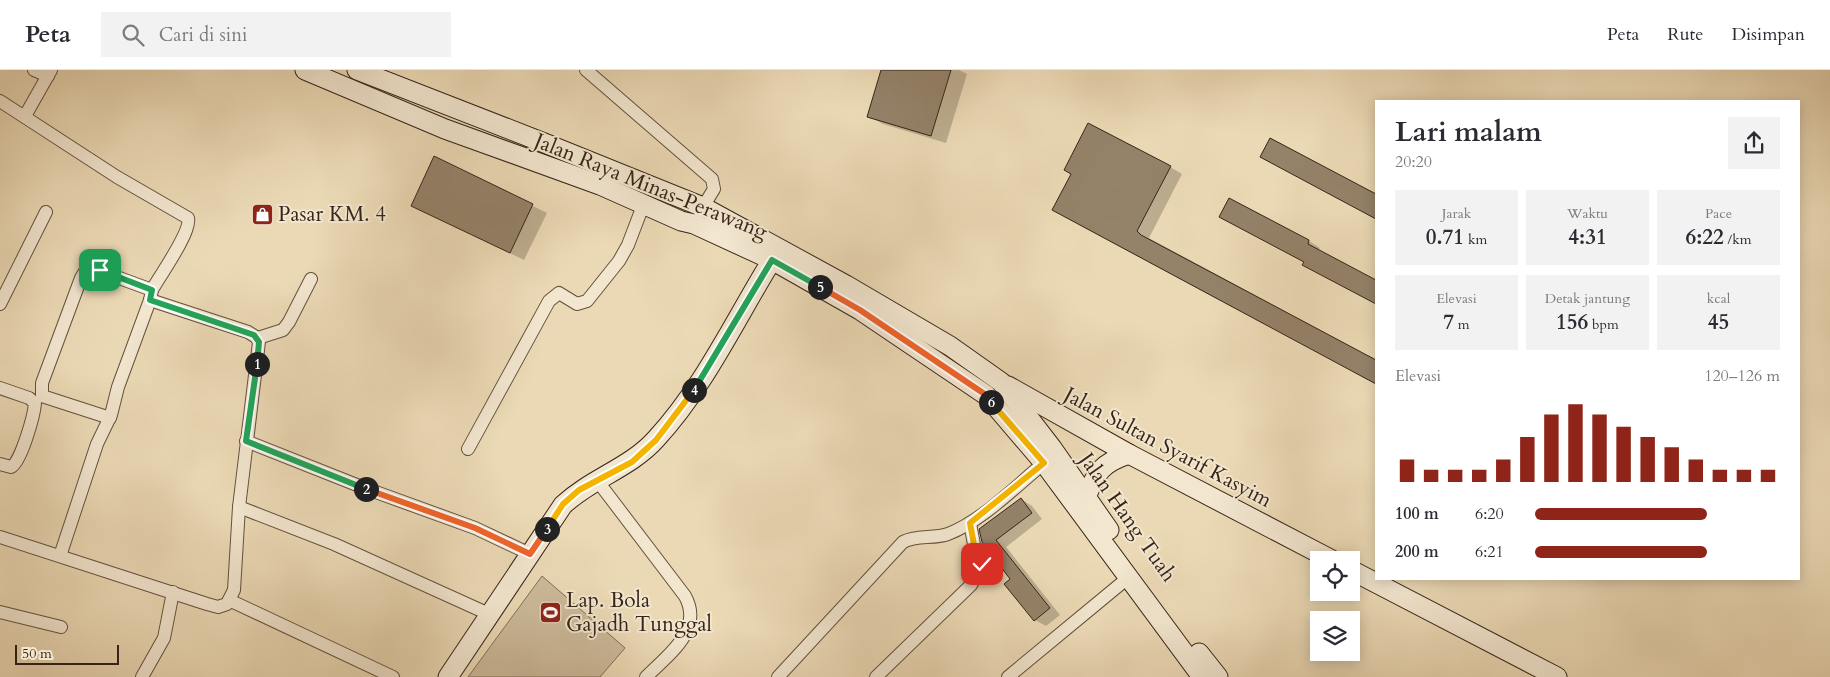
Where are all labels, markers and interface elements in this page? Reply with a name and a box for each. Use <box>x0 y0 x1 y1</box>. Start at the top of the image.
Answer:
search box <box>101 12 451 57</box>
text: Peta <box>25 18 71 51</box>
icon: search <box>119 21 147 49</box>
text: Cari di sini <box>159 22 247 48</box>
text: Peta <box>1607 22 1639 47</box>
text: Rute <box>1667 22 1703 47</box>
text: Disimpan <box>1731 22 1805 47</box>
text: Lari malam <box>1395 113 1542 151</box>
button: share <box>1728 117 1780 169</box>
street label: Jalan Raya Minas-Perawang <box>527 125 772 247</box>
text: 20:20 <box>1395 151 1432 173</box>
place label: Pasar KM. 4 <box>278 200 386 229</box>
shop icon: Pasar KM. 4 <box>250 202 274 226</box>
text: Jarak <box>1442 204 1471 223</box>
text: Waktu <box>1567 204 1608 223</box>
text: Pace <box>1705 204 1732 223</box>
text: 0.71 <box>1426 223 1464 252</box>
text: 4:31 <box>1568 223 1607 252</box>
text: 6:22 <box>1685 223 1724 252</box>
text: km <box>1464 230 1487 249</box>
text: /km <box>1724 230 1752 249</box>
pin <box>79 249 121 291</box>
icon: arrive <box>86 256 114 284</box>
pin: 5 <box>808 274 832 300</box>
text: 5 <box>817 278 824 297</box>
text: Elevasi <box>1436 289 1477 308</box>
text: Detak jantung <box>1545 289 1630 308</box>
text: kcal <box>1707 289 1730 308</box>
text: 7 <box>1443 308 1454 337</box>
text: 156 <box>1556 308 1588 337</box>
text: 45 <box>1708 308 1729 337</box>
text: m <box>1454 315 1470 334</box>
text: bpm <box>1588 315 1619 334</box>
pin: 1 <box>244 352 270 376</box>
text: 1 <box>254 355 261 374</box>
text: Elevasi <box>1395 365 1441 387</box>
text: 120–126 m <box>1704 365 1780 387</box>
pin: 4 <box>682 378 706 402</box>
street label: Jalan Sultan Syarif Kasyim <box>1056 379 1277 515</box>
text: 4 <box>691 381 698 400</box>
pin: 6 <box>978 390 1004 414</box>
text: 6 <box>988 393 995 412</box>
street label: Jalan Hang Tuah <box>1070 444 1183 588</box>
pin: 2 <box>354 476 378 502</box>
text: 2 <box>363 480 370 499</box>
text: 100 m <box>1395 503 1439 525</box>
text: 6:20 <box>1475 503 1504 525</box>
pin: 3 <box>534 516 560 542</box>
text: 3 <box>544 520 551 539</box>
text: 200 m <box>1395 541 1439 563</box>
text: 6:21 <box>1475 541 1504 563</box>
pin <box>961 543 1003 585</box>
icon: check <box>968 550 996 578</box>
map controls <box>1310 551 1360 661</box>
button: locate <box>1310 551 1360 601</box>
place label: Lap. Bola Gajadh Tunggal <box>566 586 712 639</box>
sports icon: Lap. Bola Gajadh Tunggal <box>538 600 562 624</box>
button: layers <box>1310 611 1360 661</box>
scale bar <box>15 642 119 665</box>
text: 50 m <box>22 644 52 663</box>

